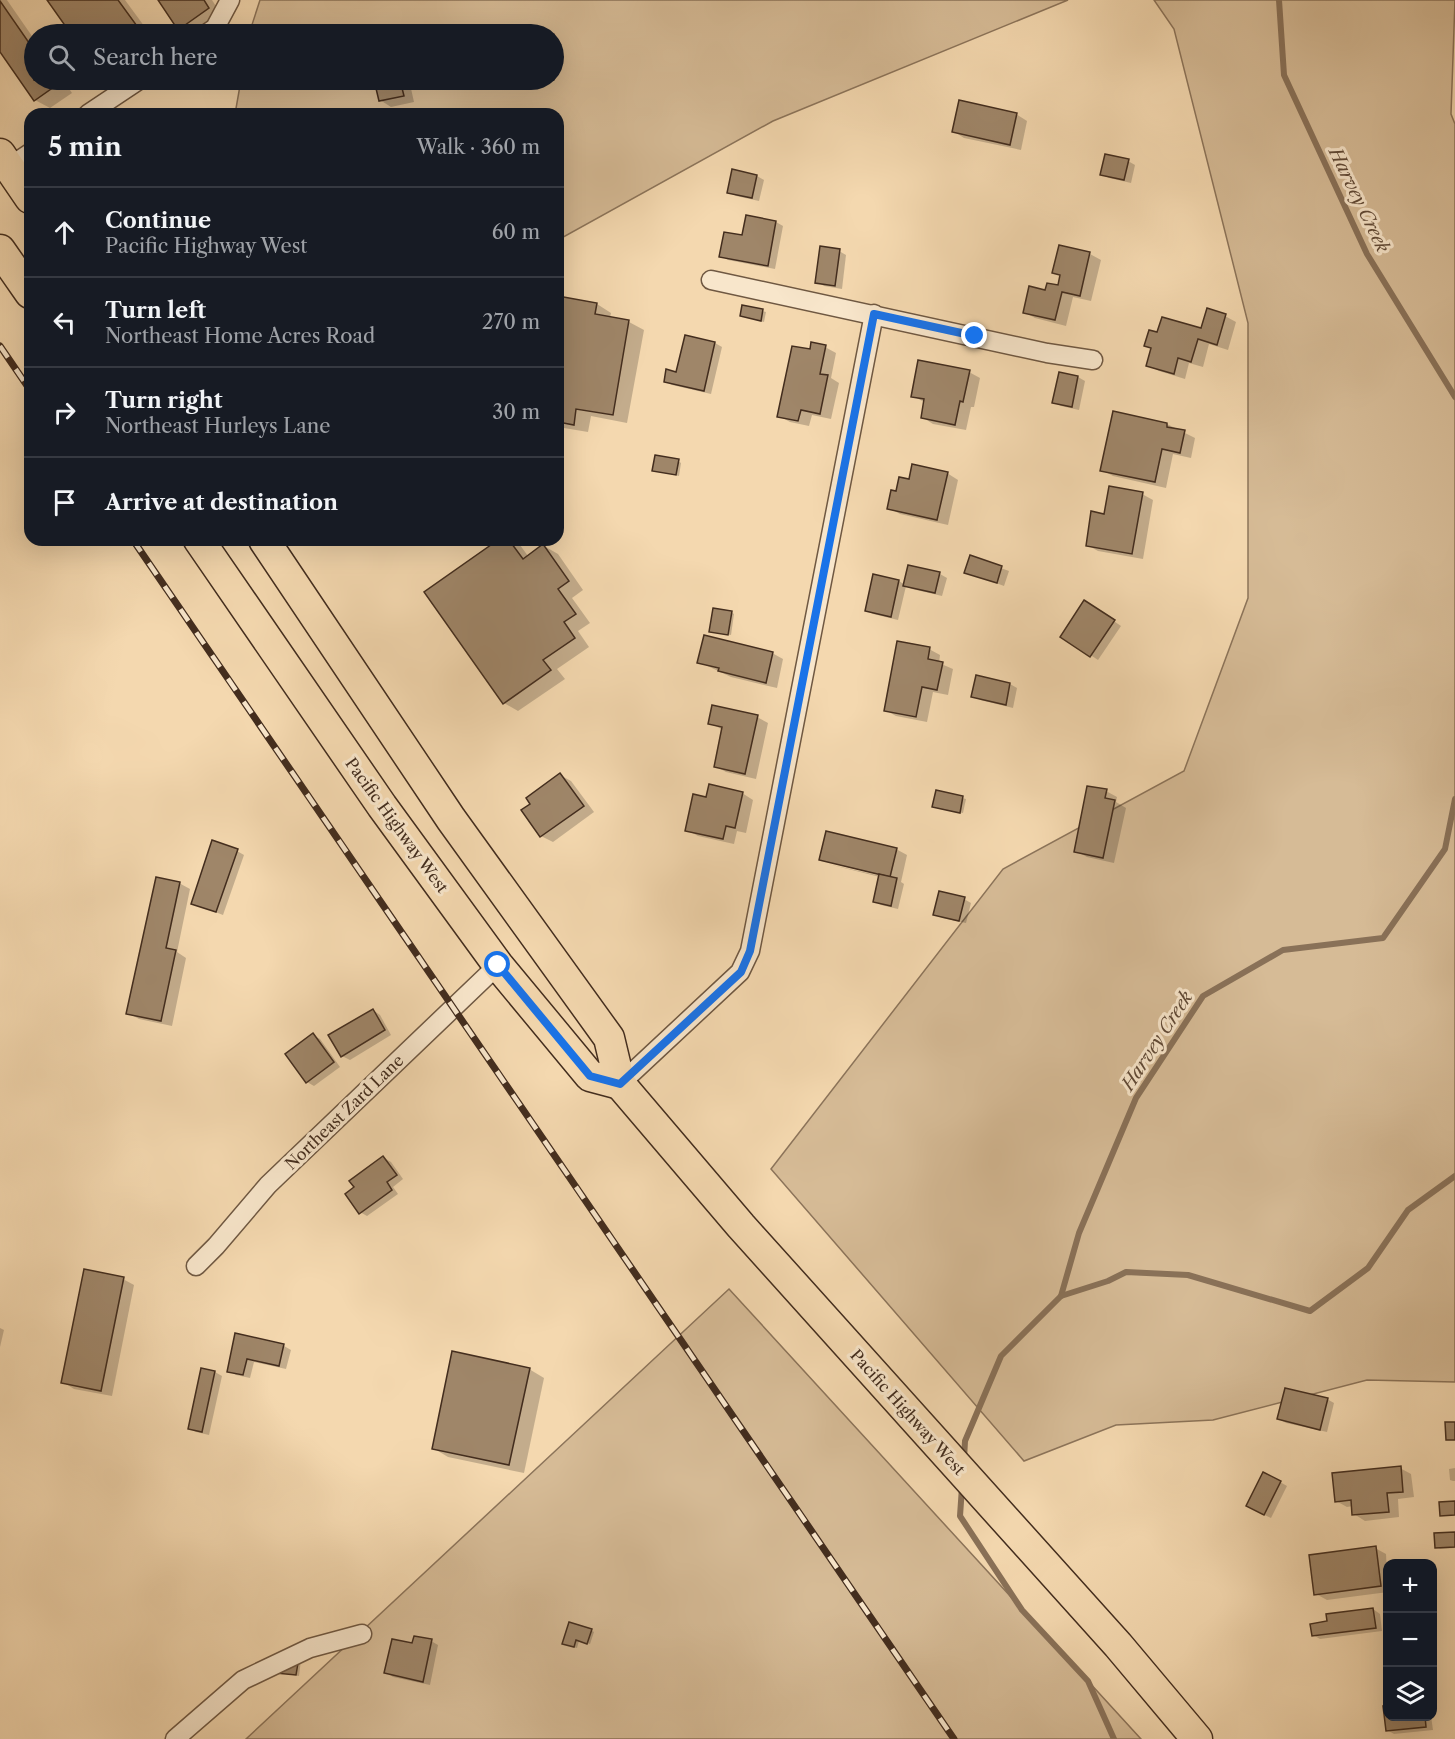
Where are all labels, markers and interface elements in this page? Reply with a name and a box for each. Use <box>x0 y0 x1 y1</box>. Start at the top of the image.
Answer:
search box <box>24 24 564 90</box>
icon: search <box>45 41 78 74</box>
text: Search here <box>93 44 218 71</box>
text: 5 min <box>48 131 122 163</box>
text: Walk · 360 m <box>417 135 540 159</box>
water label: Harvey Creek <box>1323 142 1394 257</box>
text: Continue <box>105 207 211 234</box>
icon: ahead <box>48 216 81 249</box>
text: 60 m <box>492 220 540 244</box>
text: Pacific Highway West <box>105 234 307 258</box>
text: Turn left <box>105 297 206 324</box>
icon: left <box>48 306 81 339</box>
text: 270 m <box>482 310 540 334</box>
route end <box>961 322 987 348</box>
text: Northeast Home Acres Road <box>105 324 375 348</box>
text: Turn right <box>105 387 223 414</box>
icon: right <box>48 396 81 429</box>
text: 30 m <box>492 400 540 424</box>
text: Northeast Hurleys Lane <box>105 414 330 438</box>
icon: arrive <box>48 486 81 519</box>
text: Arrive at destination <box>105 489 338 516</box>
street label: Pacific Highway West <box>341 754 453 897</box>
route start <box>484 951 510 977</box>
water label: Harvey Creek <box>1116 987 1198 1097</box>
street label: Northeast Zard Lane <box>281 1050 407 1174</box>
street label: Pacific Highway West <box>846 1345 970 1479</box>
map controls <box>1383 1559 1437 1721</box>
button: + <box>1383 1559 1437 1613</box>
button: − <box>1383 1613 1437 1667</box>
button: layers <box>1383 1667 1437 1721</box>

